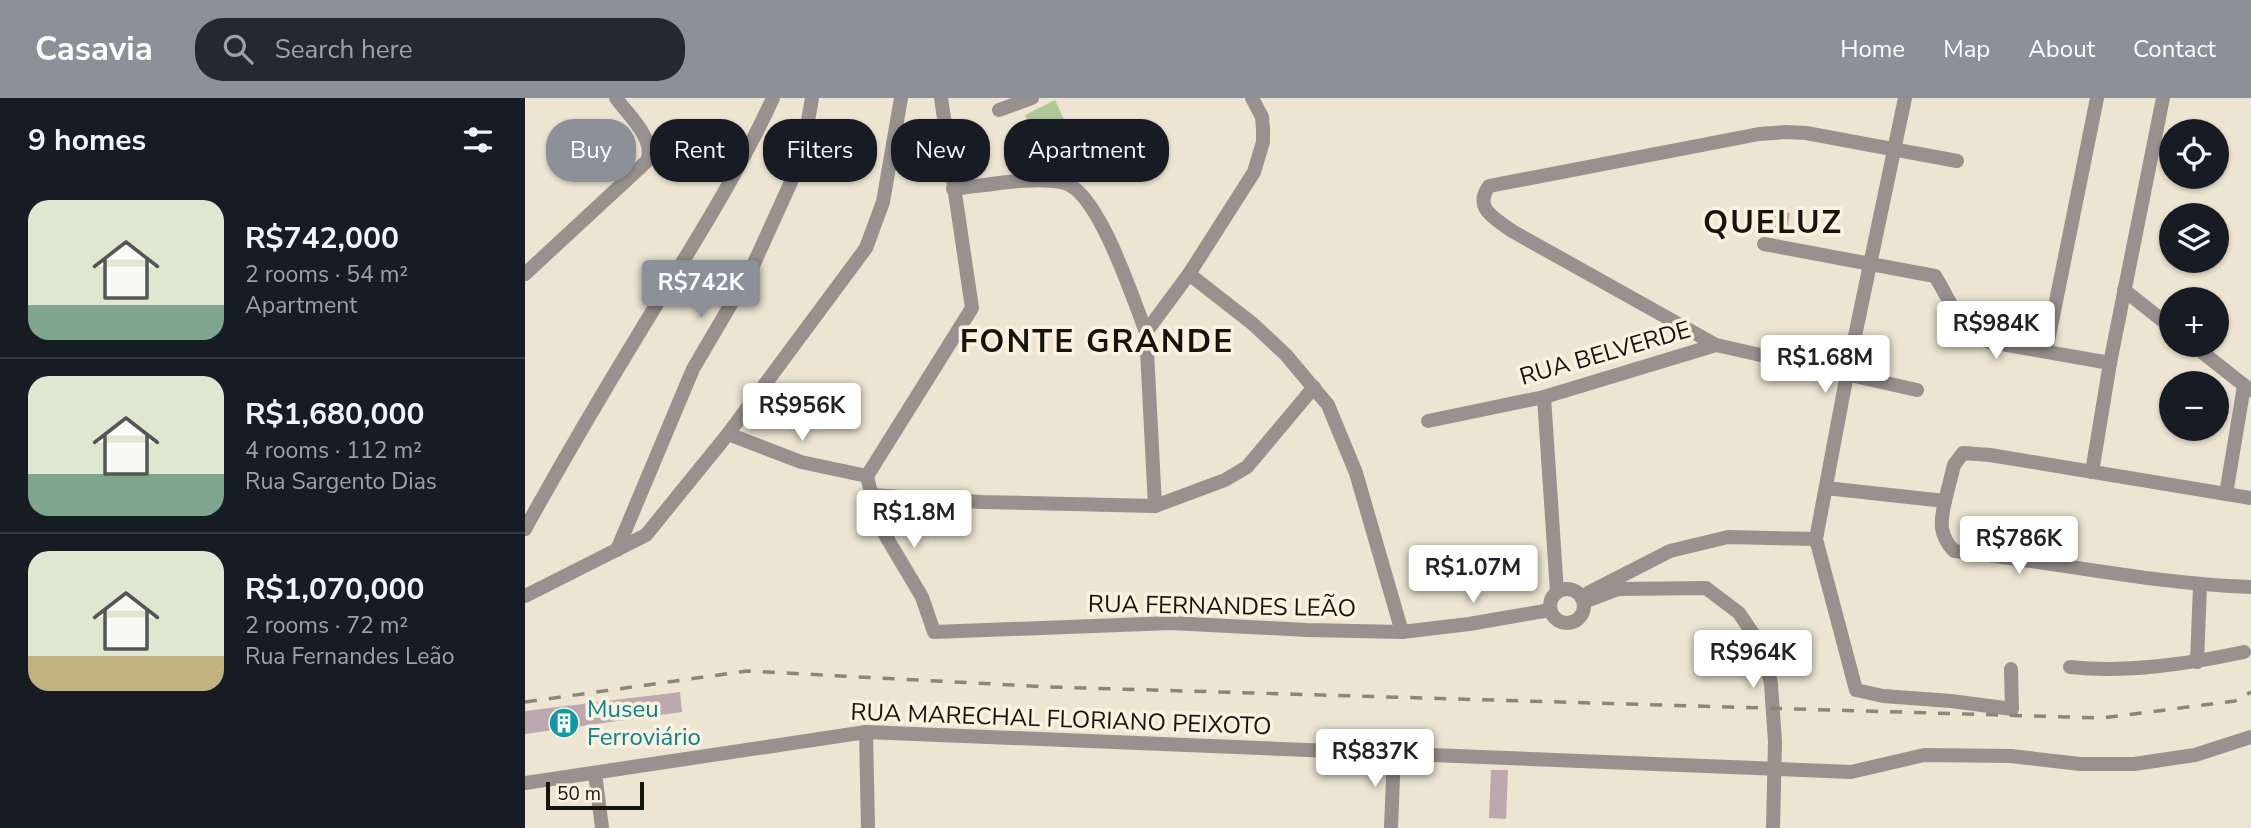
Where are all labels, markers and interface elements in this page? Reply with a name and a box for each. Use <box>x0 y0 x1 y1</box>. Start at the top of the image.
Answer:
search box <box>195 18 685 81</box>
text: Casavia <box>35 27 153 72</box>
icon: search <box>219 30 257 68</box>
text: Search here <box>275 32 413 67</box>
text: Home <box>1840 33 1905 65</box>
text: Map <box>1943 33 1990 65</box>
text: About <box>2028 33 2095 65</box>
text: Contact <box>2133 33 2216 65</box>
chip: Buy <box>546 119 636 182</box>
chip: Rent <box>650 119 749 182</box>
chip: Filters <box>763 119 877 182</box>
chip: New <box>891 119 990 182</box>
chip: Apartment <box>1004 119 1169 182</box>
map controls <box>2159 119 2229 441</box>
button: locate <box>2159 119 2229 189</box>
text: 9 homes <box>28 120 146 161</box>
icon: filters <box>459 121 497 159</box>
district label: QUELUZ <box>1703 201 1843 244</box>
button: layers <box>2159 203 2229 273</box>
text: R$742,000 <box>245 218 399 259</box>
icon: home <box>84 228 168 312</box>
text: 2 rooms · 54 m² <box>245 259 408 290</box>
pin: R$742K <box>644 260 758 320</box>
text: R$742K <box>658 267 744 298</box>
button: + <box>2159 287 2229 357</box>
text: Apartment <box>245 290 357 321</box>
pin: R$984K <box>1939 302 2053 361</box>
text: R$984K <box>1953 308 2039 339</box>
street label: RUA BELVERDE <box>1516 313 1694 393</box>
district label: FONTE GRANDE <box>960 320 1234 363</box>
pin: R$1.68M <box>1760 336 1890 395</box>
text: R$1.68M <box>1777 342 1873 373</box>
button: − <box>2159 371 2229 441</box>
pin: R$956K <box>745 384 859 443</box>
text: R$956K <box>759 390 845 421</box>
text: R$1,680,000 <box>245 394 424 435</box>
icon: home <box>84 404 168 488</box>
text: 4 rooms · 112 m² <box>245 435 422 466</box>
text: Rua Sargento Dias <box>245 466 437 497</box>
pin: R$1.8M <box>857 490 971 550</box>
text: R$1.8M <box>873 497 955 528</box>
pin: R$786K <box>1962 517 2076 576</box>
text: R$786K <box>1976 523 2062 554</box>
pin: R$1.07M <box>1408 546 1538 605</box>
text: R$1.07M <box>1425 552 1521 583</box>
text: R$1,070,000 <box>245 569 424 610</box>
icon: home <box>84 579 168 663</box>
street label: RUA FERNANDES LEÃO <box>1088 588 1356 624</box>
text: 2 rooms · 72 m² <box>245 610 408 641</box>
pin: R$964K <box>1696 630 1810 690</box>
text: R$964K <box>1710 637 1796 668</box>
text: Rua Fernandes Leão <box>245 641 455 672</box>
place label: Museu Ferroviário <box>587 693 701 753</box>
street label: RUA MARECHAL FLORIANO PEIXOTO <box>850 696 1272 742</box>
building icon: Museu Ferroviário <box>547 706 581 740</box>
pin: R$837K <box>1318 730 1432 789</box>
text: R$837K <box>1332 736 1418 767</box>
scale bar <box>546 779 644 811</box>
text: 50 m <box>557 781 601 807</box>

